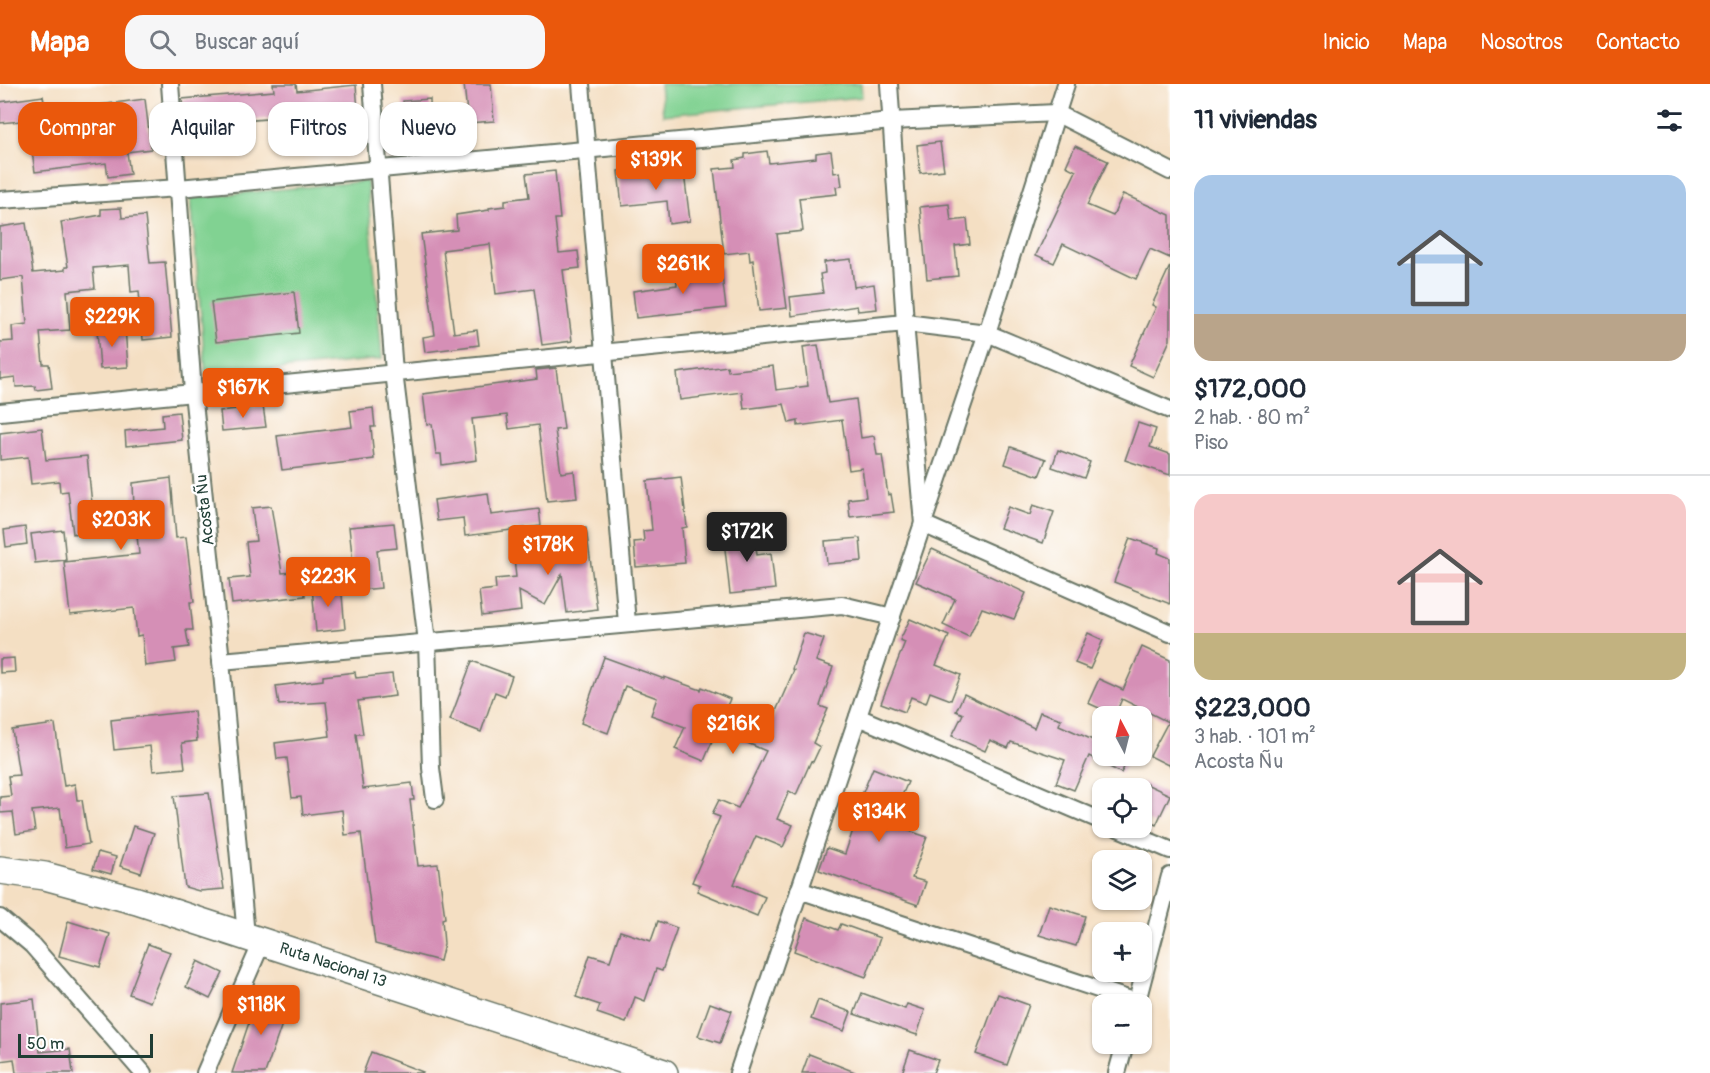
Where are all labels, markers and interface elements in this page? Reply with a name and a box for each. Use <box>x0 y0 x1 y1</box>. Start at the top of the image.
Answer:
search box <box>125 15 545 69</box>
text: Mapa <box>30 25 89 60</box>
icon: search <box>146 26 179 59</box>
text: Buscar aquí <box>194 28 300 56</box>
text: Inicio <box>1323 29 1370 56</box>
text: Mapa <box>1403 29 1447 56</box>
text: Nosotros <box>1480 29 1563 56</box>
text: Contacto <box>1596 29 1680 56</box>
chip: Comprar <box>18 102 137 156</box>
chip: Alquilar <box>149 102 256 156</box>
chip: Filtros <box>268 102 368 156</box>
chip: Nuevo <box>380 102 477 156</box>
text: 11 viviendas <box>1194 104 1317 136</box>
icon: filters <box>1653 104 1686 137</box>
pin: $139K <box>614 140 698 191</box>
text: $139K <box>630 147 682 172</box>
icon: home <box>1386 214 1494 322</box>
pin: $261K <box>641 244 725 295</box>
text: $261K <box>656 251 710 276</box>
pin: $229K <box>70 297 154 348</box>
text: $229K <box>84 304 140 329</box>
pin: $167K <box>201 368 285 419</box>
text: $172,000 <box>1194 373 1306 405</box>
text: $167K <box>217 375 269 400</box>
text: 2 hab. · 80 m² <box>1194 405 1310 430</box>
text: Piso <box>1194 430 1228 455</box>
street label: Acosta Ñu <box>191 473 219 547</box>
pin: $203K <box>79 500 163 551</box>
text: $203K <box>92 507 150 532</box>
pin: $172K <box>705 512 789 563</box>
text: $172K <box>721 519 773 544</box>
pin: $178K <box>506 525 590 576</box>
text: $178K <box>522 532 574 557</box>
icon: home <box>1386 533 1494 641</box>
pin: $223K <box>286 557 370 608</box>
text: $223K <box>300 564 356 589</box>
text: $223,000 <box>1194 692 1311 724</box>
pin: $216K <box>691 704 775 755</box>
north arrow <box>1092 706 1152 766</box>
map controls <box>1092 706 1152 1054</box>
text: $216K <box>706 711 760 736</box>
text: 3 hab. · 101 m² <box>1194 724 1316 749</box>
text: Acosta Ñu <box>1194 749 1283 774</box>
button: locate <box>1092 778 1152 838</box>
pin: $134K <box>837 792 921 843</box>
text: $134K <box>852 799 906 824</box>
button: layers <box>1092 850 1152 910</box>
button: + <box>1092 922 1152 982</box>
street label: Ruta Nacional 13 <box>277 938 389 992</box>
pin: $118K <box>219 985 303 1036</box>
text: $118K <box>237 992 285 1017</box>
button: − <box>1092 994 1152 1054</box>
scale bar <box>18 1031 153 1058</box>
text: 50 m <box>27 1034 64 1054</box>

